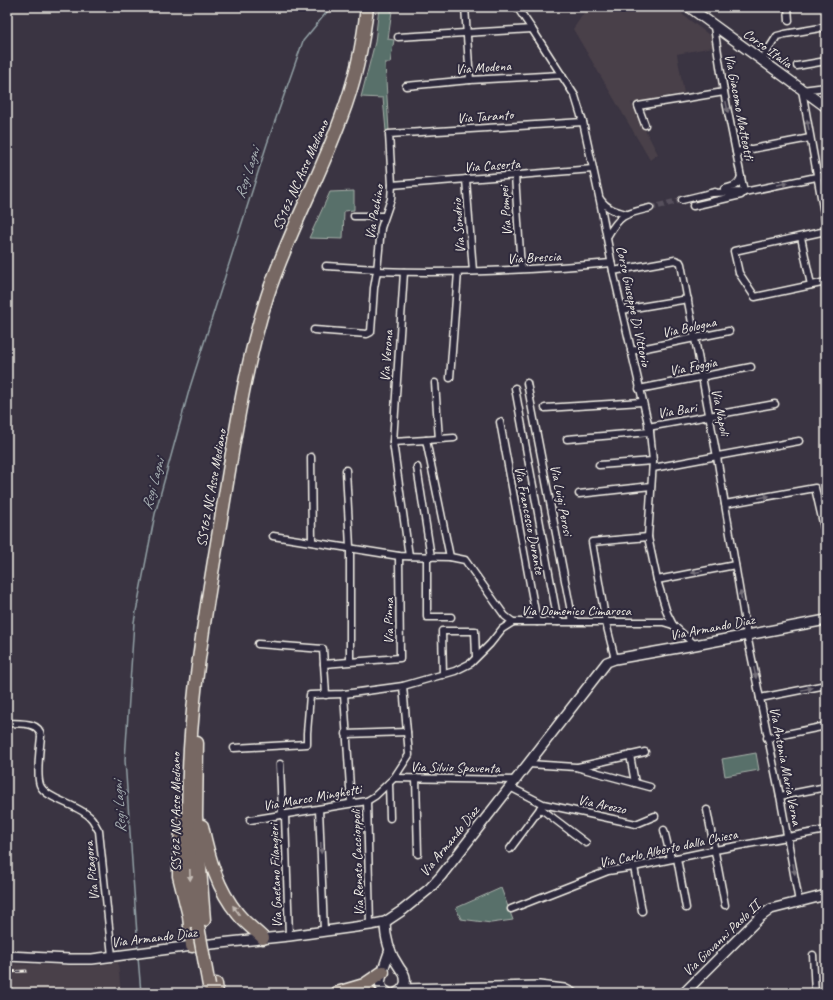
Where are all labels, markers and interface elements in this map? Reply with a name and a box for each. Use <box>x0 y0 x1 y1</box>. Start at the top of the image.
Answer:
street label: Corso Italia <box>740 25 797 73</box>
street label: Via Giacomo Matteotti <box>721 53 759 164</box>
street label: Via Modena <box>455 57 513 78</box>
one-way arrow <box>724 100 730 113</box>
street label: Via Taranto <box>456 106 516 127</box>
street label: SS162 NC Asse Mediano <box>269 116 333 233</box>
one-way arrow <box>805 118 811 131</box>
water label: Regi Lagni <box>230 142 266 201</box>
street label: Via Caserta <box>464 155 522 176</box>
street label: Via Pachino <box>361 181 388 241</box>
one-way arrow <box>776 181 788 187</box>
street label: Via Pompei <box>495 183 516 237</box>
street label: Via Sondrio <box>448 196 469 254</box>
street label: Corso Giuseppe Di Vittorio <box>612 244 655 370</box>
street label: Via Brescia <box>507 248 563 267</box>
street label: Via Bologna <box>661 313 719 341</box>
street label: Via Verona <box>376 328 397 382</box>
street label: Via Foggia <box>668 353 719 379</box>
street label: Via Napoli <box>708 387 734 439</box>
street label: Via Bari <box>656 399 700 422</box>
street label: SS162 NC Asse Mediano <box>193 426 231 548</box>
water label: Regi Lagni <box>138 453 170 512</box>
street label: Via Luigi Perosi <box>546 463 577 539</box>
street label: Via Francesco Durante <box>511 465 549 577</box>
one-way arrow <box>758 494 770 500</box>
one-way arrow <box>691 569 703 575</box>
one-way arrow <box>738 590 744 603</box>
street label: Via Pinna <box>380 597 397 644</box>
street label: Via Domenico Cimarosa <box>521 602 632 619</box>
street label: Via Armando Diaz <box>668 611 757 644</box>
one-way arrow <box>752 667 758 679</box>
one-way arrow <box>801 685 813 691</box>
street label: Via Antonia Maria Verna <box>766 705 805 828</box>
street label: SS162 NC Asse Mediano <box>167 750 184 871</box>
street label: Via Silvio Spaventa <box>410 758 501 777</box>
water label: Regi Lagni <box>108 776 131 834</box>
street label: Via Marco Minghetti <box>262 780 365 814</box>
street label: Via Arezzo <box>576 791 629 818</box>
street label: Via Armando Diaz <box>416 801 484 880</box>
street label: Via Renato Caccioppoli <box>347 807 368 916</box>
street label: Via Gaetano Filangieri <box>265 821 286 928</box>
street label: Via Carlo Alberto dalla Chiesa <box>597 825 740 871</box>
street label: Via Pitagora <box>80 839 103 901</box>
one-way arrow <box>318 842 324 855</box>
one-way arrow <box>791 863 797 876</box>
one-way arrow <box>187 869 193 882</box>
street label: Via Giovanni Paolo II <box>679 895 766 980</box>
one-way arrow <box>231 905 240 916</box>
street label: Via Armando Diaz <box>110 924 199 951</box>

